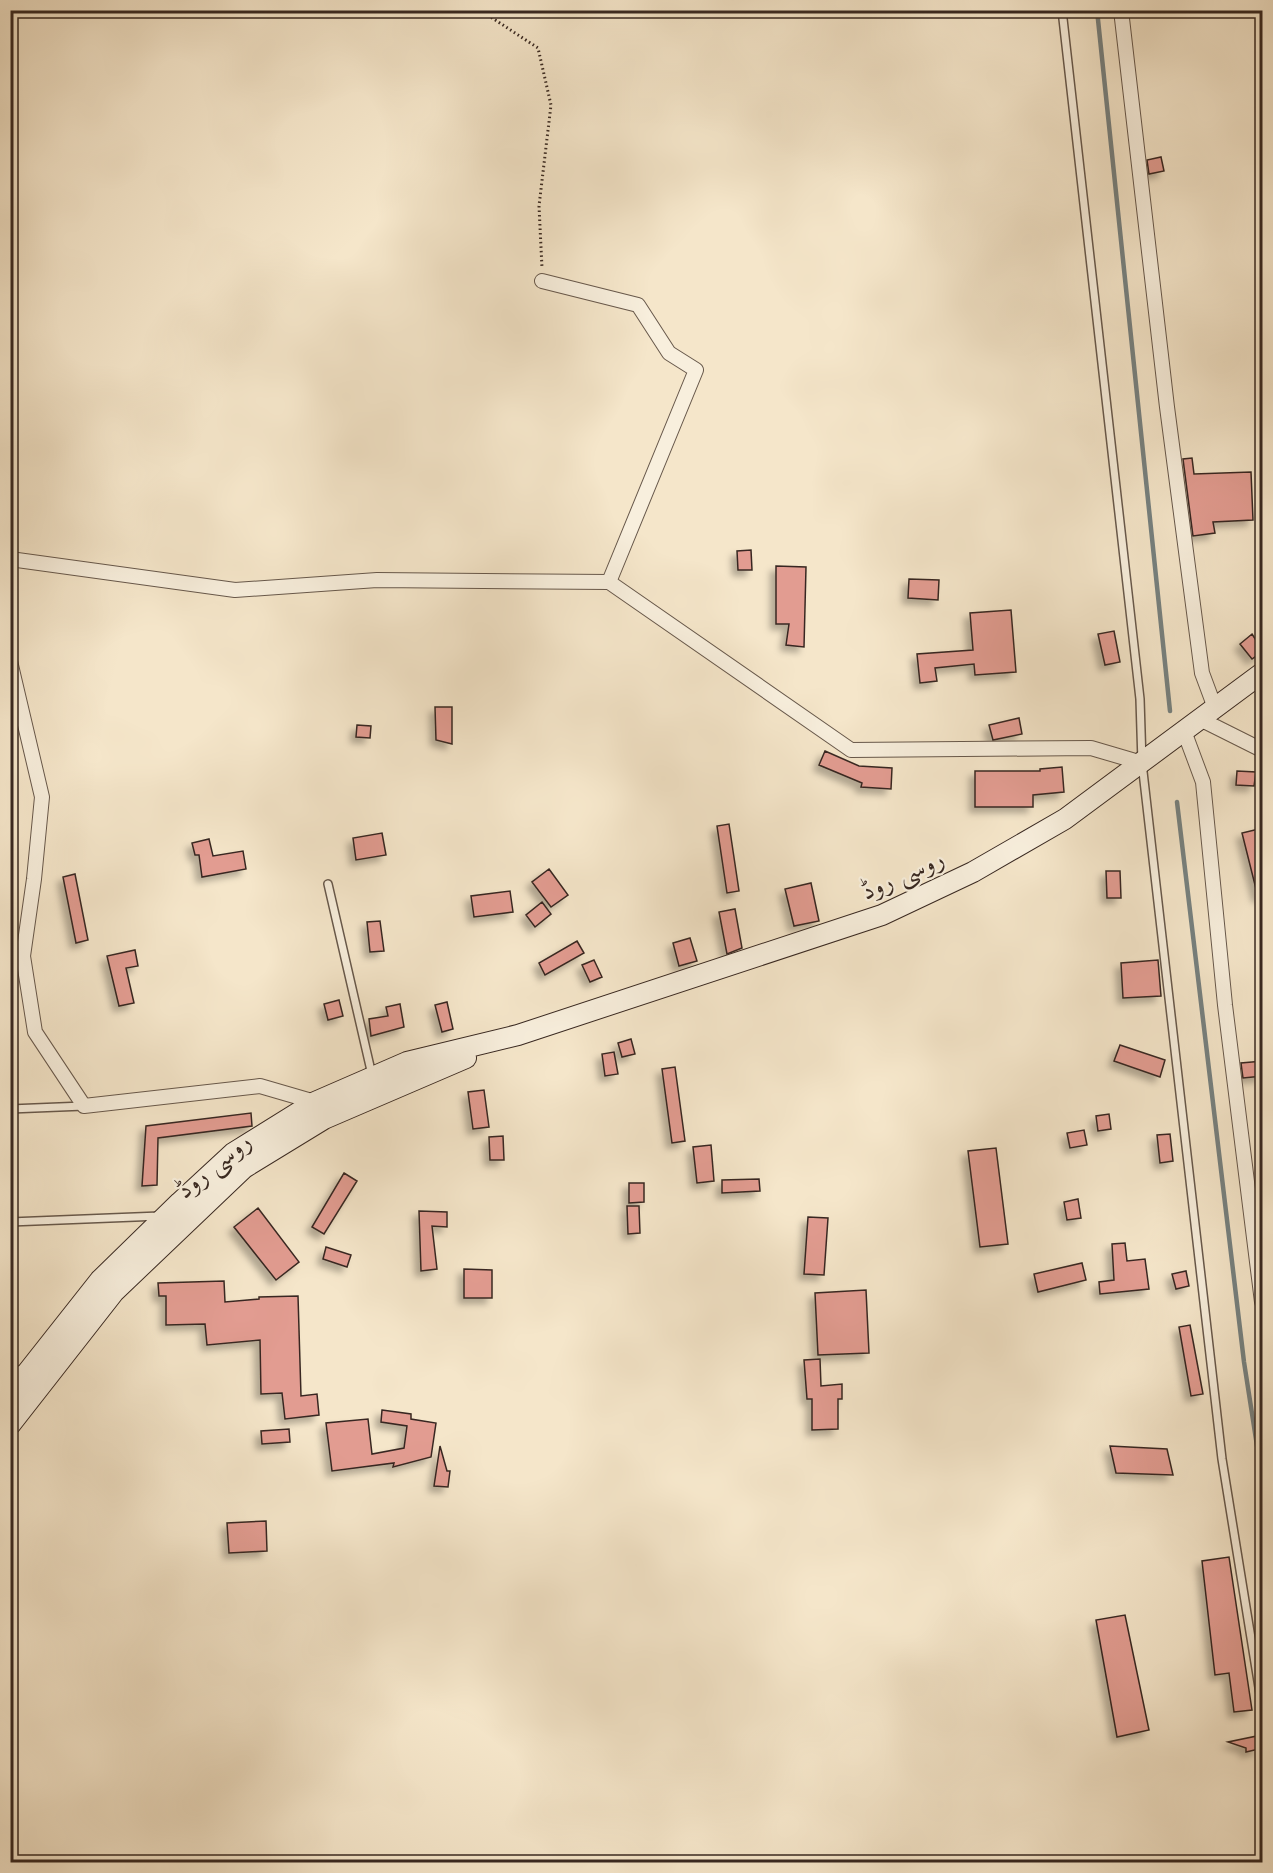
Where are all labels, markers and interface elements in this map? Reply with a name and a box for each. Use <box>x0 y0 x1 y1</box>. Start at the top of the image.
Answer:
street label: روسی روڈ <box>855 841 950 909</box>
street label: روسی روڈ <box>168 1124 259 1208</box>

